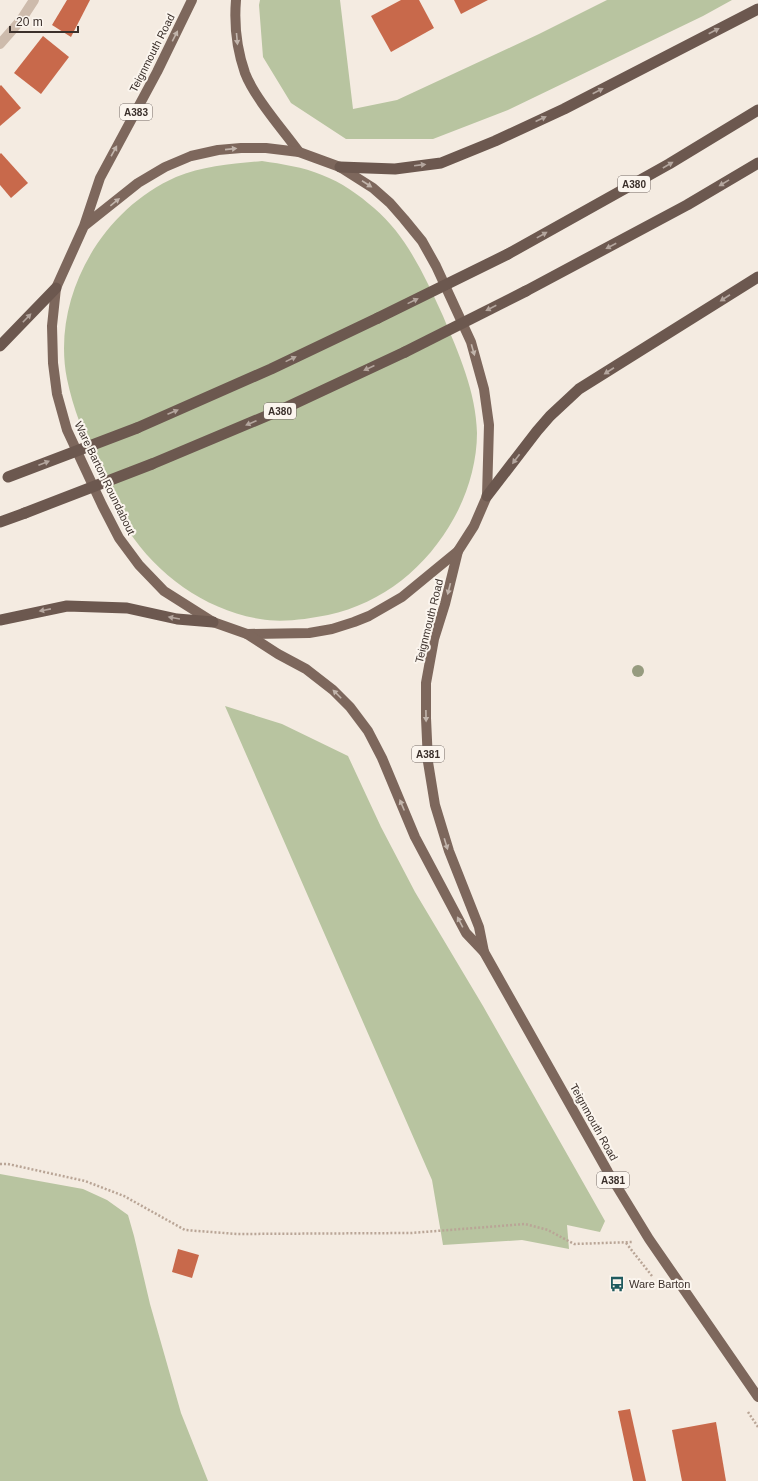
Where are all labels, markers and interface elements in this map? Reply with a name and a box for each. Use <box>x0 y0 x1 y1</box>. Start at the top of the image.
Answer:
scale bar <box>10 8 78 34</box>
street label: Teignmouth Road <box>127 12 177 94</box>
text: 20 m <box>16 15 43 29</box>
one-way arrow <box>708 28 720 35</box>
one-way arrow <box>172 31 178 42</box>
one-way arrow <box>234 33 240 45</box>
one-way arrow <box>593 88 604 94</box>
road number: A383 <box>120 104 152 120</box>
one-way arrow <box>535 116 547 122</box>
one-way arrow <box>111 145 118 157</box>
one-way arrow <box>225 146 237 152</box>
one-way arrow <box>662 161 674 168</box>
one-way arrow <box>414 162 426 168</box>
road number: A380 <box>618 176 650 192</box>
one-way arrow <box>718 179 730 186</box>
one-way arrow <box>362 180 372 188</box>
one-way arrow <box>109 198 120 206</box>
one-way arrow <box>536 232 548 239</box>
one-way arrow <box>605 242 616 249</box>
one-way arrow <box>719 295 731 302</box>
one-way arrow <box>407 298 418 304</box>
one-way arrow <box>486 305 497 311</box>
one-way arrow <box>22 313 32 323</box>
one-way arrow <box>470 344 476 356</box>
one-way arrow <box>286 356 297 362</box>
one-way arrow <box>364 365 375 371</box>
one-way arrow <box>604 367 615 375</box>
road number: A380 <box>264 403 296 419</box>
one-way arrow <box>167 409 179 415</box>
street label: Ware Barton Roundabout <box>72 419 138 537</box>
one-way arrow <box>245 420 257 426</box>
one-way arrow <box>512 454 520 464</box>
one-way arrow <box>39 460 51 466</box>
street label: Teignmouth Road <box>413 578 445 664</box>
one-way arrow <box>446 583 452 595</box>
one-way arrow <box>39 608 51 614</box>
one-way arrow <box>168 615 180 621</box>
one-way arrow <box>332 689 342 699</box>
one-way arrow <box>423 710 429 723</box>
road number: A381 <box>412 746 444 762</box>
one-way arrow <box>399 800 405 811</box>
one-way arrow <box>443 838 449 850</box>
one-way arrow <box>457 916 463 928</box>
street label: Teignmouth Road <box>568 1081 620 1163</box>
road number: A381 <box>597 1172 629 1188</box>
bus stop icon: Ware Barton <box>608 1275 626 1293</box>
place label: Ware Barton <box>629 1278 690 1290</box>

